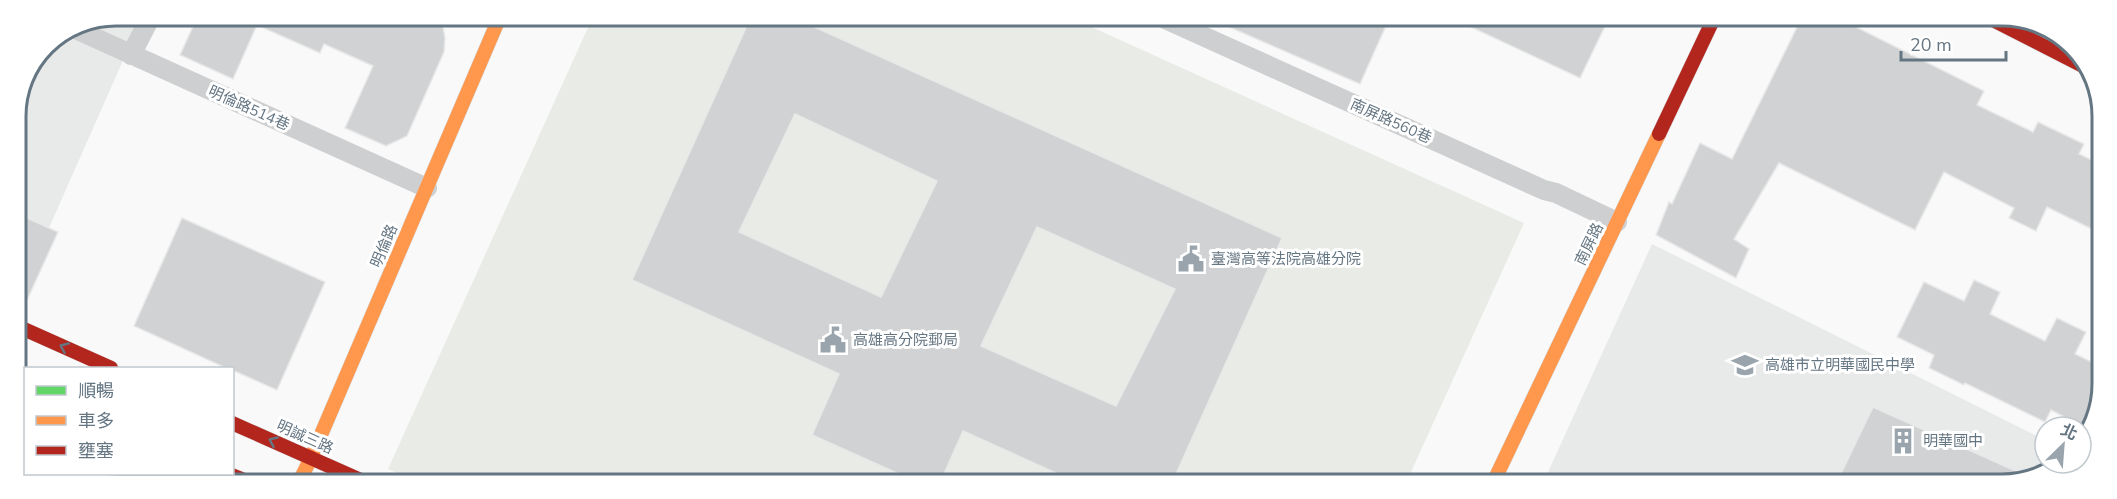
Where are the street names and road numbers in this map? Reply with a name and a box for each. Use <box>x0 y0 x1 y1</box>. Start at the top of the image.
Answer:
street label: 明倫路514巷 <box>205 81 293 135</box>
street label: 南屏路560巷 <box>1347 94 1435 148</box>
street label: 南屏路 <box>1570 219 1608 269</box>
street label: 明倫路 <box>366 221 402 271</box>
street label: 明誠三路 <box>274 416 336 458</box>

